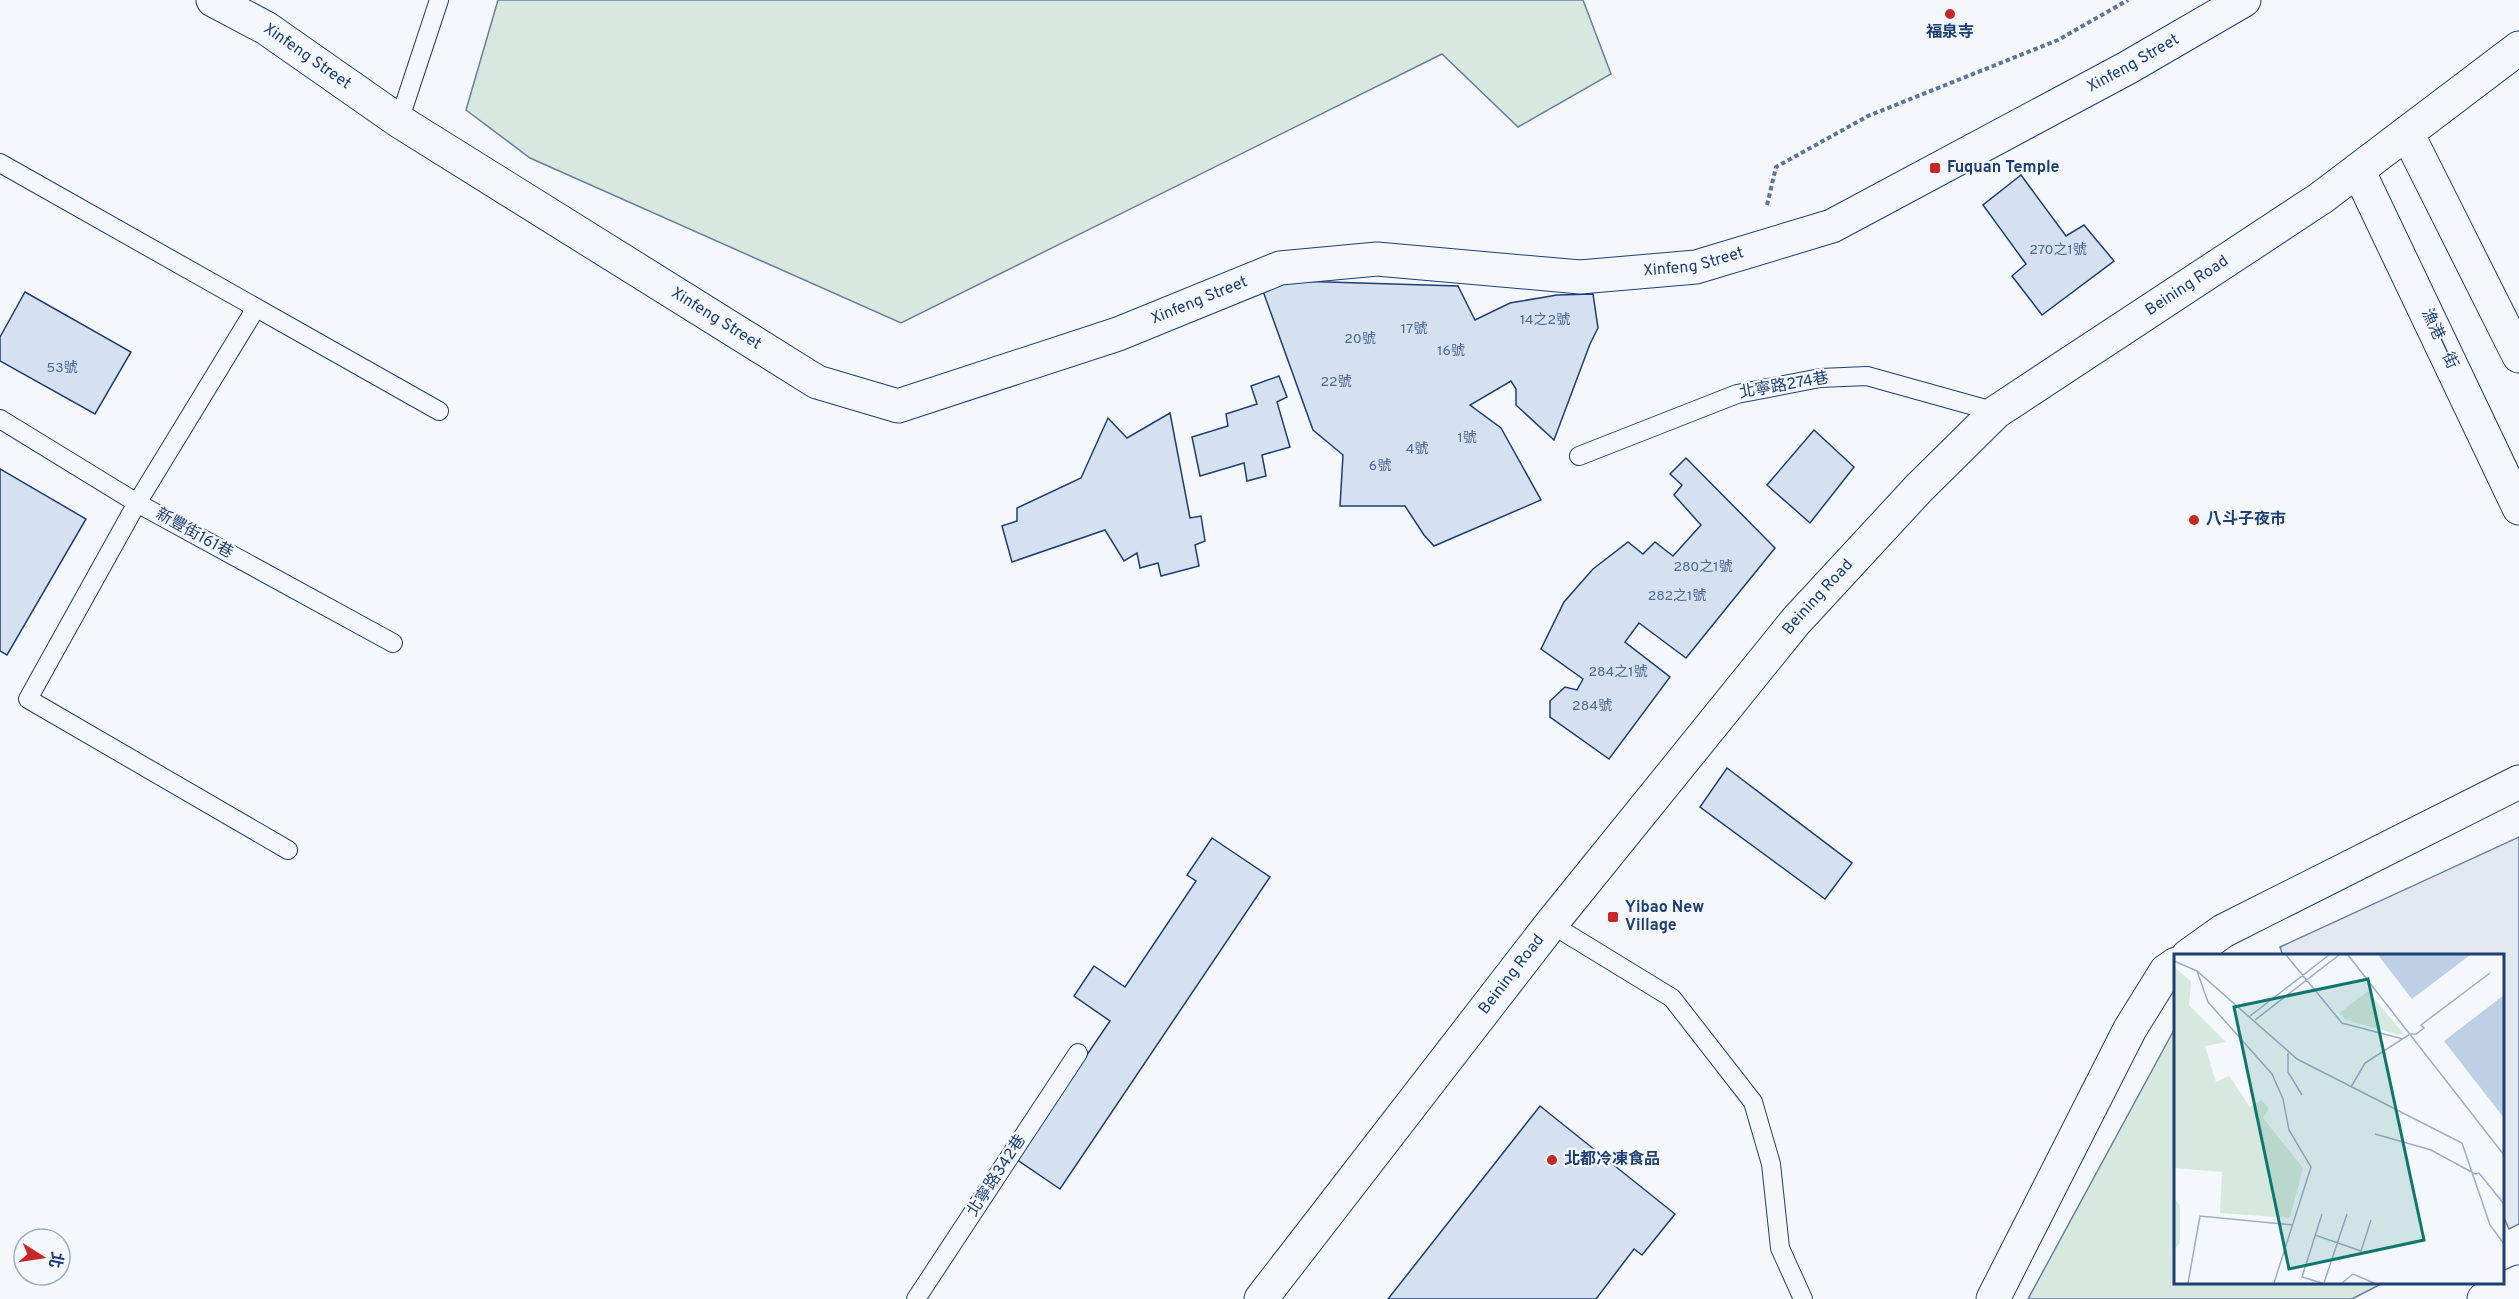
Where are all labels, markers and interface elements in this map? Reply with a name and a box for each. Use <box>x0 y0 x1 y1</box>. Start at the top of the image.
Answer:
marker: 福泉寺 <box>1943 7 1957 21</box>
street label: Xinfeng Street <box>259 19 355 94</box>
place label: 福泉寺 <box>1926 23 1974 43</box>
street label: Xinfeng Street <box>2084 30 2183 97</box>
place label: Fuquan Temple <box>1947 158 2060 178</box>
marker: Fuquan Temple <box>1928 161 1942 175</box>
house number: 270之1號 <box>2029 242 2087 259</box>
street label: Xinfeng Street <box>1643 243 1746 281</box>
street label: Beining Road <box>2142 251 2233 321</box>
street label: Xinfeng Street <box>1148 272 1251 329</box>
street label: Xinfeng Street <box>667 283 765 355</box>
street label: 漁港一街 <box>2416 306 2462 372</box>
house number: 14之2號 <box>1520 312 1570 329</box>
house number: 17號 <box>1401 321 1427 338</box>
house number: 20號 <box>1344 331 1376 348</box>
house number: 16號 <box>1437 343 1465 360</box>
house number: 53號 <box>46 360 78 377</box>
street label: 北寧路274巷 <box>1738 368 1830 404</box>
house number: 22號 <box>1320 374 1352 391</box>
house number: 1號 <box>1457 430 1477 447</box>
house number: 4號 <box>1406 441 1428 458</box>
house number: 6號 <box>1369 458 1391 475</box>
street label: 新豐街161巷 <box>152 505 236 563</box>
place label: 八斗子夜市 <box>2206 510 2286 530</box>
marker: 八斗子夜市 <box>2187 513 2201 527</box>
street label: Beining Road <box>1778 555 1858 639</box>
house number: 280之1號 <box>1673 559 1733 576</box>
house number: 282之1號 <box>1648 588 1706 605</box>
house number: 284之1號 <box>1588 664 1648 681</box>
house number: 284號 <box>1572 698 1612 715</box>
place label: Yibao New Village <box>1625 898 1704 936</box>
marker: Yibao New Village <box>1606 910 1620 924</box>
street label: Beining Road <box>1475 931 1549 1019</box>
inset map <box>2174 954 2504 1284</box>
street label: 北寧路342巷 <box>963 1131 1031 1221</box>
place label: 北都冷凍食品 <box>1564 1149 1660 1170</box>
marker: 北都冷凍食品 <box>1545 1153 1559 1167</box>
north arrow <box>12 1227 72 1287</box>
text: 北 <box>43 1250 66 1270</box>

